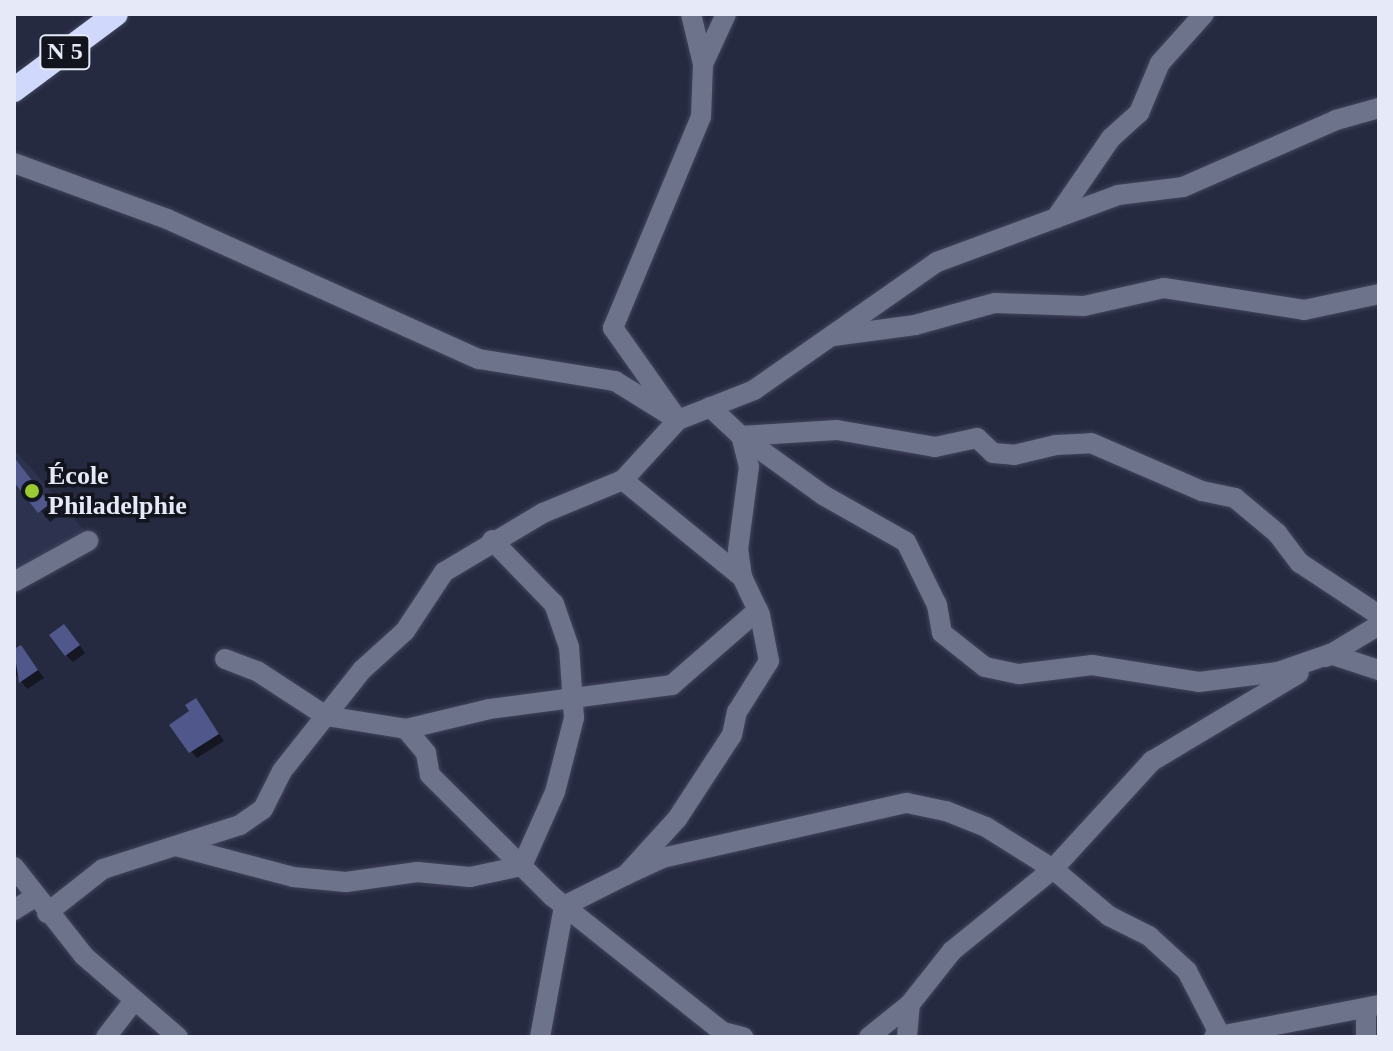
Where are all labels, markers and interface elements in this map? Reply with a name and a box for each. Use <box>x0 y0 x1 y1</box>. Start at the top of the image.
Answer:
road number: N 5 <box>39 32 91 72</box>
place label: École Philadelphie <box>48 460 187 522</box>
marker: École Philadelphie <box>23 482 41 500</box>

